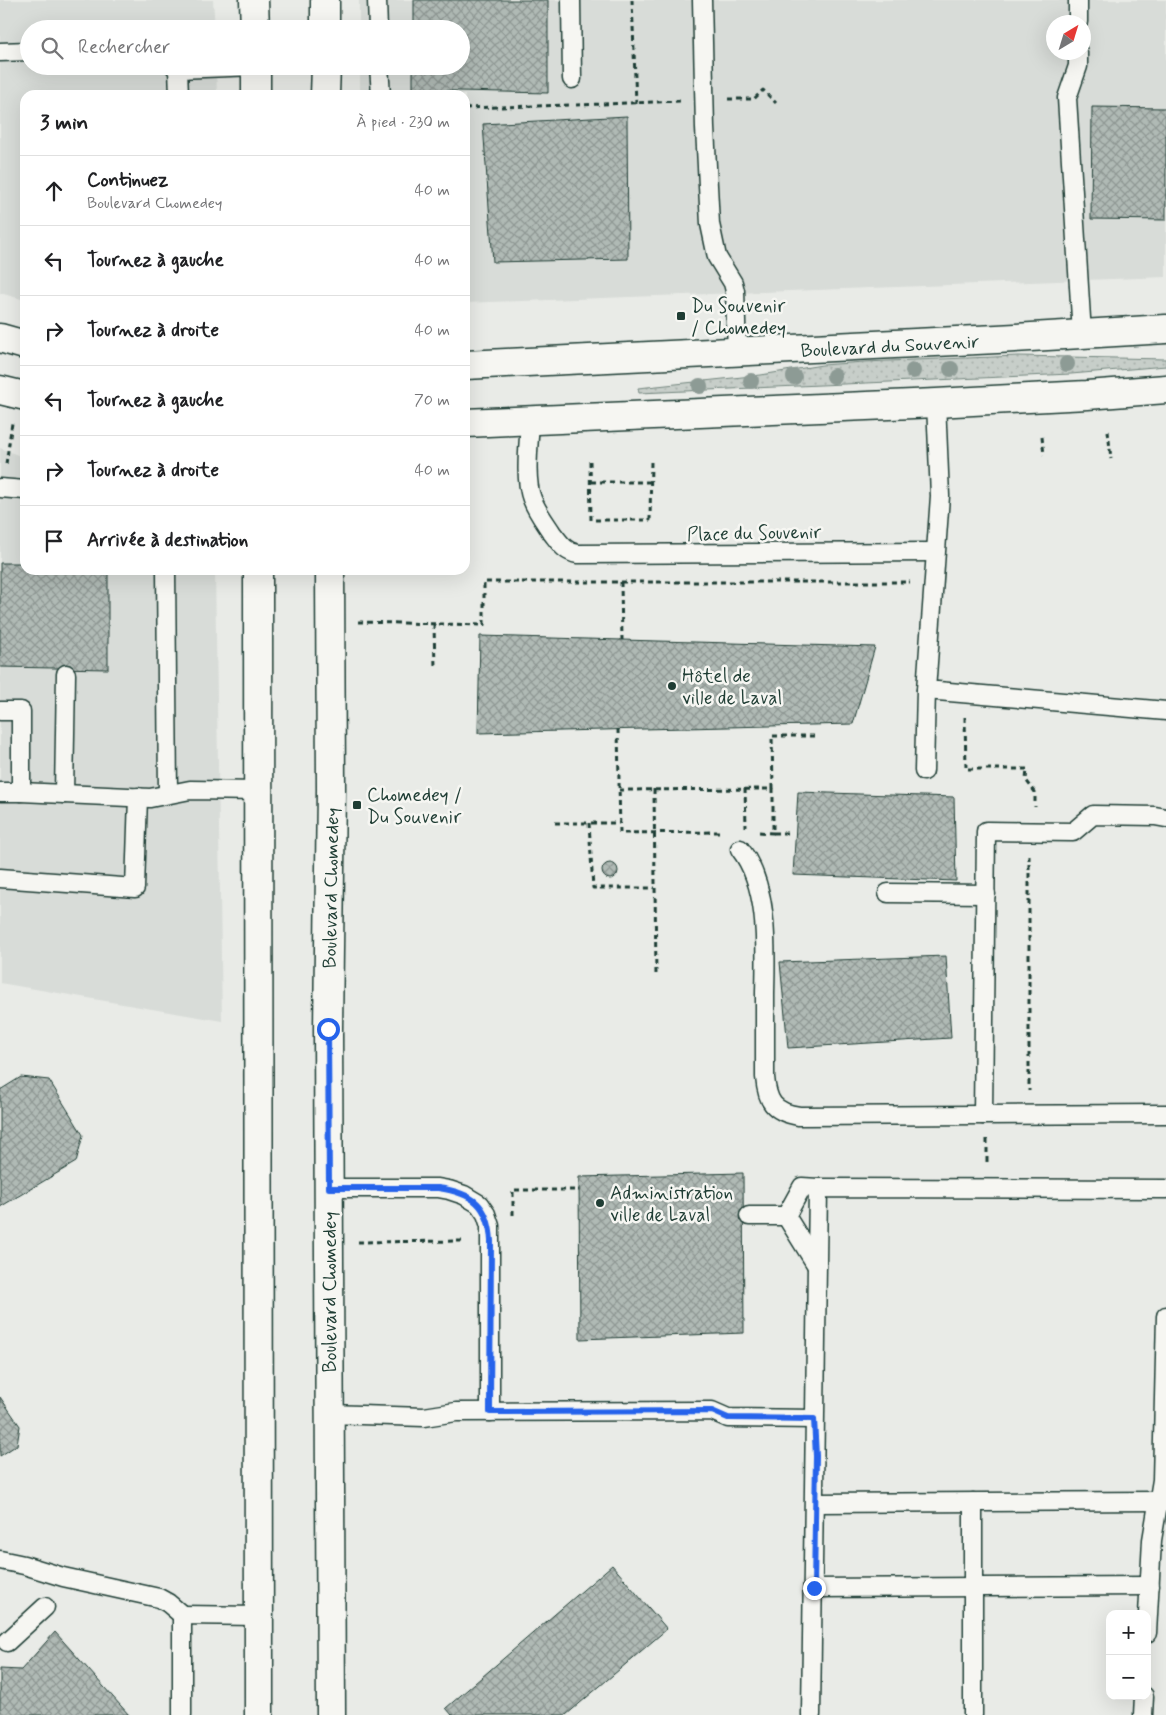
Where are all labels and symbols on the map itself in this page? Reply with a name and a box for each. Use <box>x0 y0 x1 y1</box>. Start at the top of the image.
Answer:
north arrow <box>1046 15 1091 60</box>
place label: Du Souvenir / Chomedey <box>691 294 786 341</box>
marker: Du Souvenir / Chomedey <box>675 310 687 322</box>
street label: Boulevard du Souvenir <box>800 329 980 364</box>
street label: Place du Souvenir <box>687 520 822 547</box>
place label: Hôtel de ville de Laval <box>682 664 782 711</box>
marker: Hôtel de ville de Laval <box>666 680 678 692</box>
place label: Chomedey / Du Souvenir <box>367 783 462 830</box>
marker: Chomedey / Du Souvenir <box>351 799 363 811</box>
street label: Boulevard Chomedey <box>318 807 345 969</box>
route start <box>317 1018 340 1041</box>
place label: Administration ville de Laval <box>610 1181 733 1228</box>
marker: Administration ville de Laval <box>594 1197 606 1209</box>
street label: Boulevard Chomedey <box>318 1212 343 1372</box>
route end <box>803 1577 826 1600</box>

